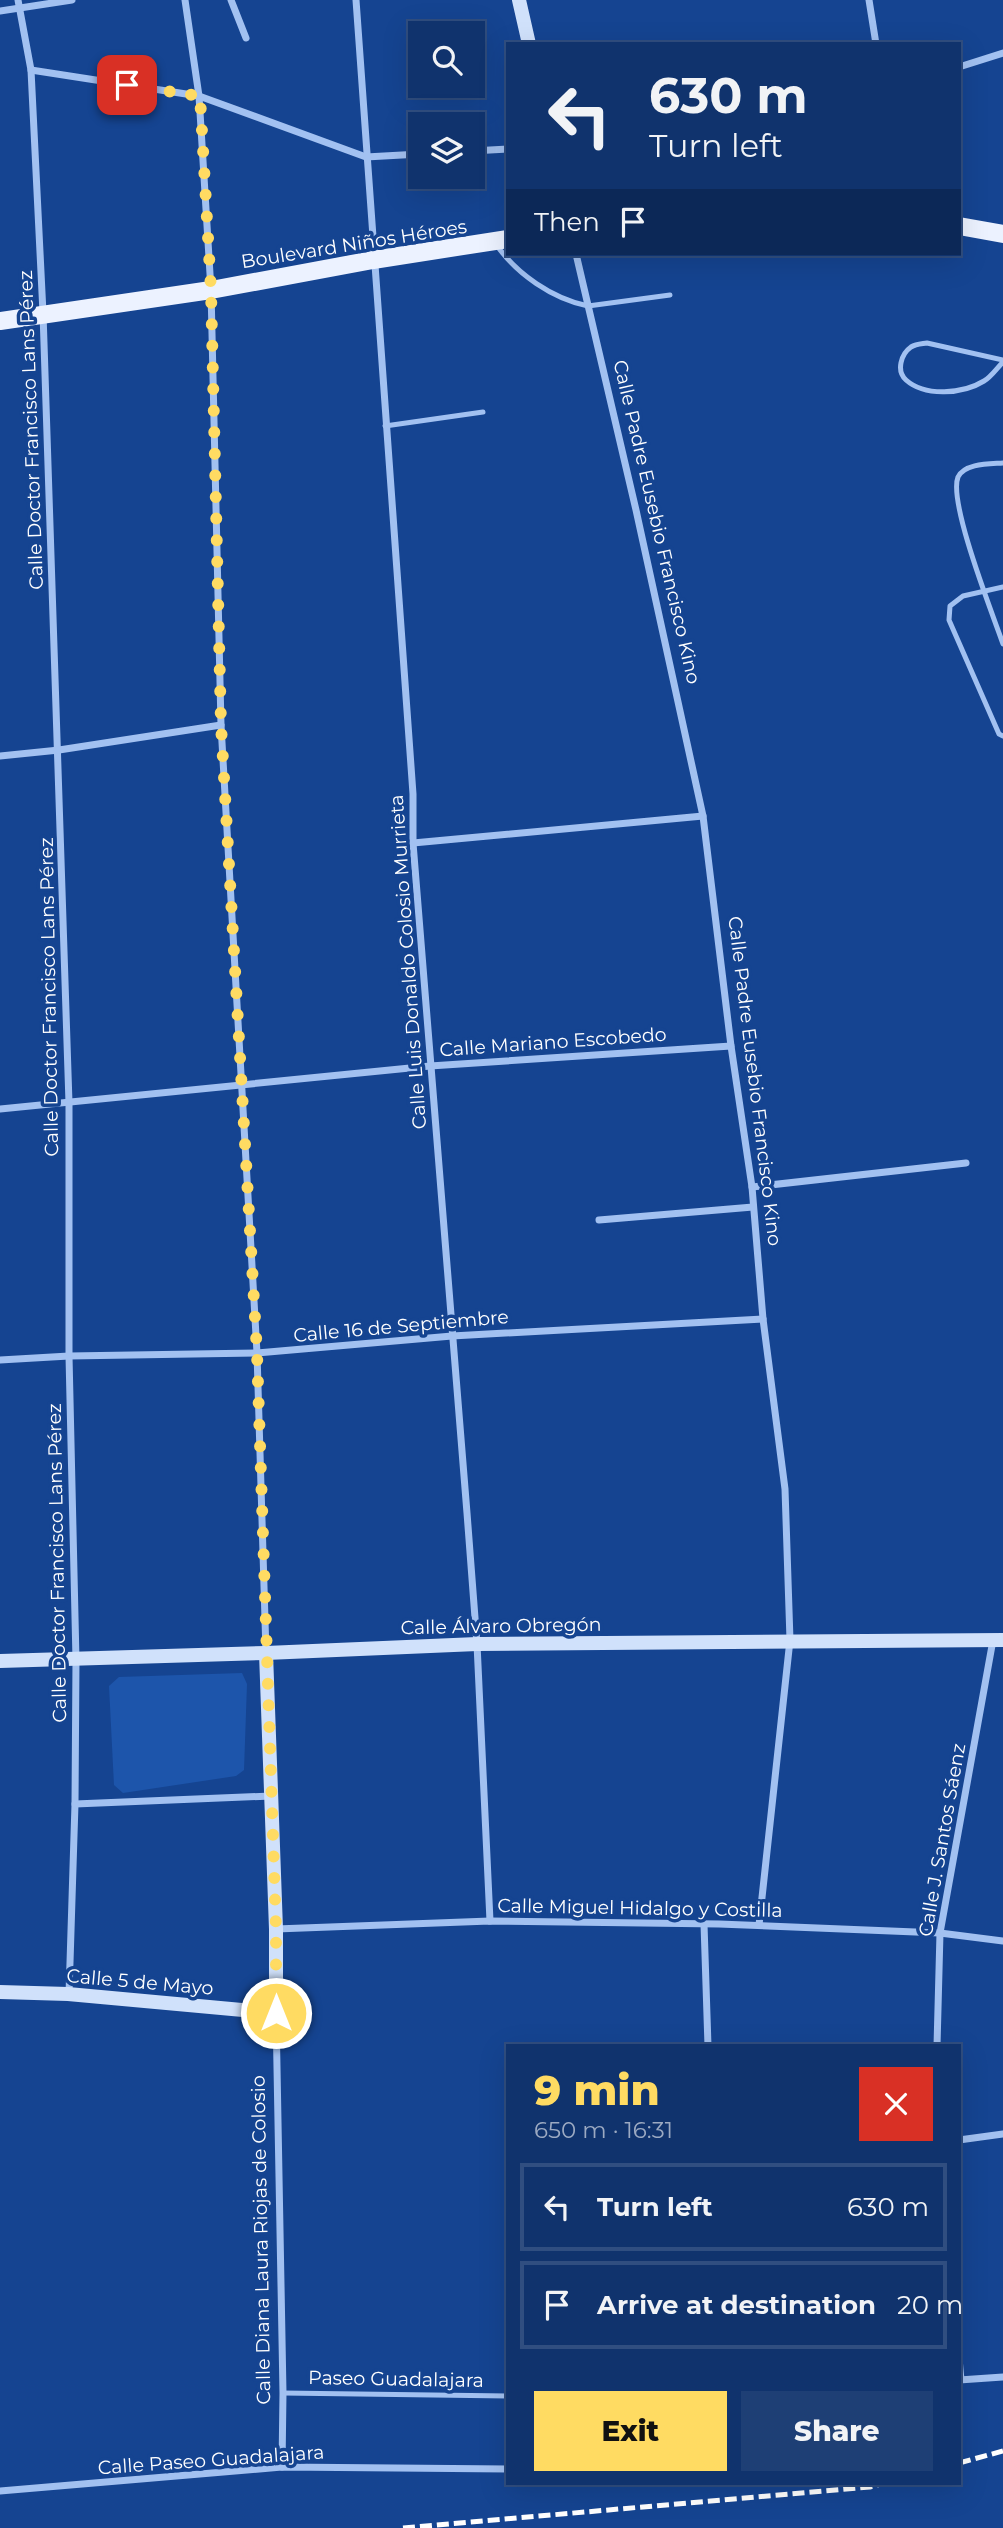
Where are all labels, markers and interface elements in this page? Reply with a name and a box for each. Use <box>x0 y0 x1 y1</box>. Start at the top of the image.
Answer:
map controls <box>408 21 485 189</box>
button: search <box>408 21 485 98</box>
pin <box>97 55 157 115</box>
icon: arrive <box>108 66 146 104</box>
text: 630 m <box>649 66 808 125</box>
icon: left <box>534 70 625 161</box>
button: layers <box>408 112 485 189</box>
text: Turn left <box>649 126 783 165</box>
icon: arrive <box>614 203 652 241</box>
text: Then <box>534 206 600 238</box>
street label: Boulevard Niños Héroes <box>239 215 469 273</box>
street label: Calle Doctor Francisco Lans Pérez <box>14 270 48 590</box>
street label: Calle Padre Eusebio Francisco Kino <box>608 358 706 686</box>
street label: Calle Luis Donaldo Colosio Murrieta <box>385 794 431 1130</box>
street label: Calle Doctor Francisco Lans Pérez <box>35 837 63 1157</box>
street label: Calle Padre Eusebio Francisco Kino <box>723 915 787 1247</box>
street label: Calle Mariano Escobedo <box>439 1023 667 1061</box>
street label: Calle 16 de Septiembre <box>292 1305 510 1347</box>
street label: Calle Doctor Francisco Lans Pérez <box>43 1403 71 1723</box>
street label: Calle Álvaro Obregón <box>400 1613 602 1639</box>
street label: Calle J. Santos Sáenz <box>914 1742 970 1938</box>
street label: Calle Miguel Hidalgo y Costilla <box>497 1894 783 1922</box>
street label: Calle 5 de Mayo <box>66 1964 214 2000</box>
position arrow <box>239 1976 313 2050</box>
text: 9 min <box>534 2064 660 2116</box>
button: close <box>859 2067 933 2141</box>
street label: Calle Diana Laura Riojas de Colosio <box>247 2075 275 2405</box>
text: 650 m · 16:31 <box>534 2116 673 2144</box>
icon: left <box>538 2188 576 2226</box>
text: Turn left <box>597 2191 713 2223</box>
text: 630 m <box>847 2191 929 2223</box>
icon: arrive <box>538 2286 576 2324</box>
text: Arrive at destination <box>597 2289 876 2321</box>
text: 20 m <box>897 2289 963 2321</box>
street label: Paseo Guadalajara <box>308 2366 484 2392</box>
button: Exit <box>534 2391 727 2471</box>
button: Share <box>741 2391 933 2471</box>
street label: Calle Paseo Guadalajara <box>97 2441 325 2479</box>

